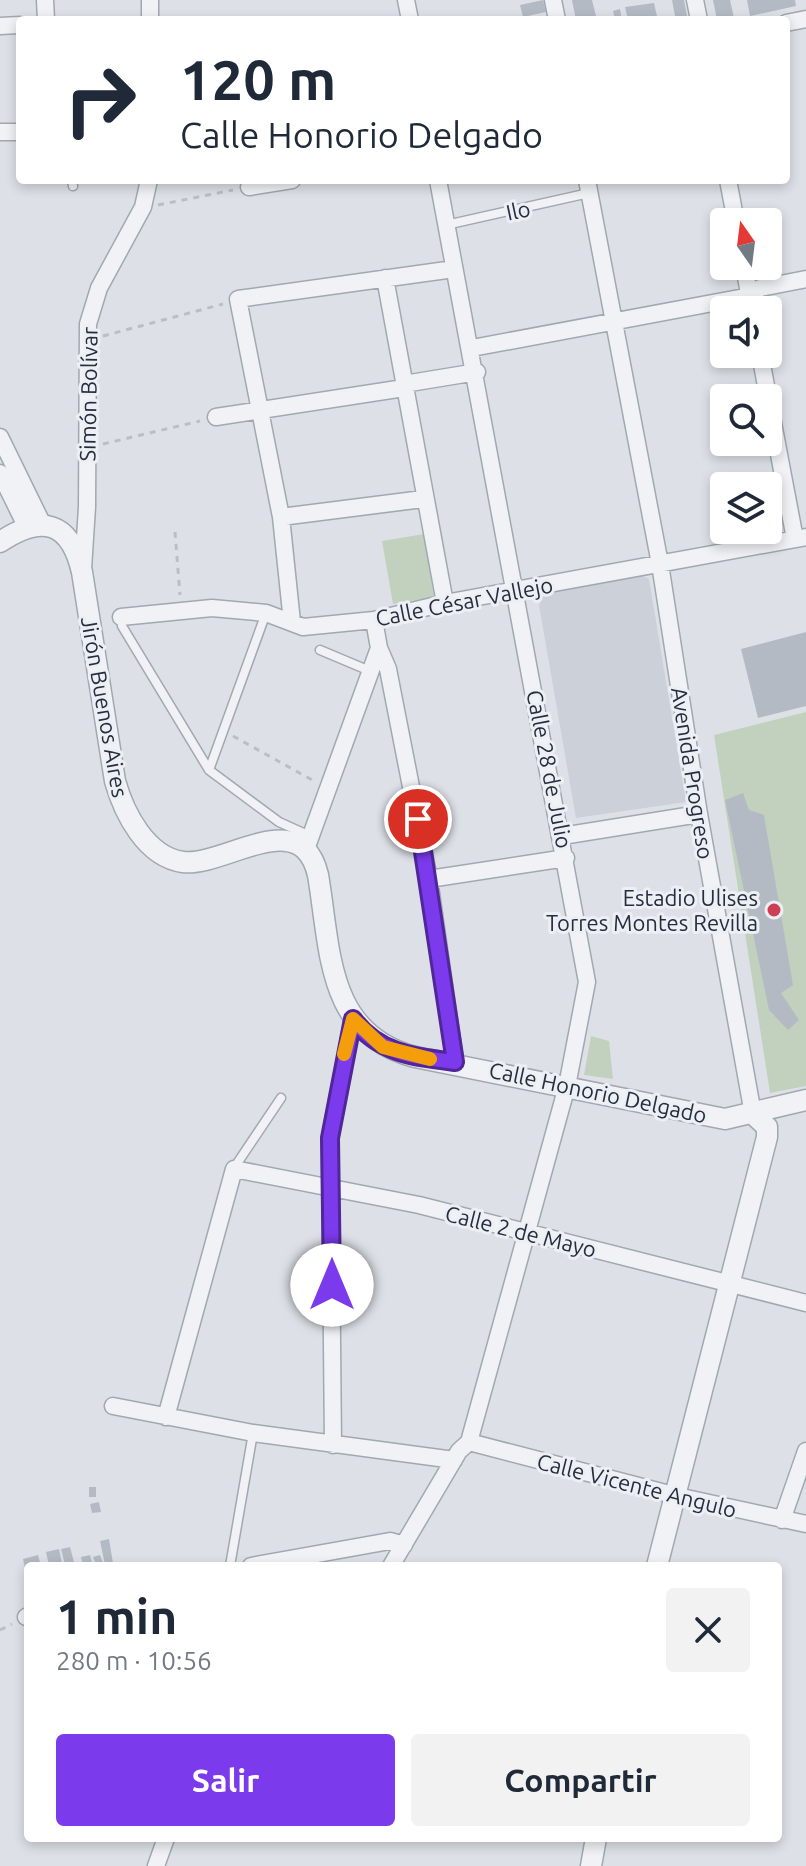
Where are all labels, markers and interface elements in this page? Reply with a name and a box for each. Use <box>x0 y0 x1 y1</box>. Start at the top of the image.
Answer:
icon: right <box>48 48 152 152</box>
text: 120 m <box>180 48 336 111</box>
text: Calle Honorio Delgado <box>180 114 543 155</box>
street label: Ilo <box>504 195 532 225</box>
north arrow <box>710 208 782 280</box>
map controls <box>710 208 782 544</box>
button: sound <box>710 296 782 368</box>
street label: Simón Bolívar <box>74 326 102 462</box>
button: search <box>710 384 782 456</box>
button: layers <box>710 472 782 544</box>
street label: Calle César Vallejo <box>373 572 555 630</box>
street label: Jirón Buenos Aires <box>77 615 133 799</box>
street label: Avenida Progreso <box>667 685 719 861</box>
street label: Calle 28 de Julio <box>522 688 578 850</box>
pin <box>384 785 452 853</box>
icon: arrive <box>396 797 440 841</box>
place label: Estadio Ulises Torres Montes Revilla <box>546 885 758 935</box>
marker: Estadio Ulises Torres Montes Revilla <box>765 901 783 919</box>
street label: Calle Honorio Delgado <box>487 1057 709 1127</box>
street label: Calle 2 de Mayo <box>443 1200 599 1262</box>
position arrow <box>290 1243 374 1327</box>
street label: Calle Vicente Angulo <box>535 1448 739 1522</box>
button: close <box>666 1588 750 1672</box>
text: 1 min <box>56 1589 177 1643</box>
text: 280 m · 10:56 <box>56 1646 212 1675</box>
button: Salir <box>56 1734 395 1826</box>
button: Compartir <box>411 1734 750 1826</box>

